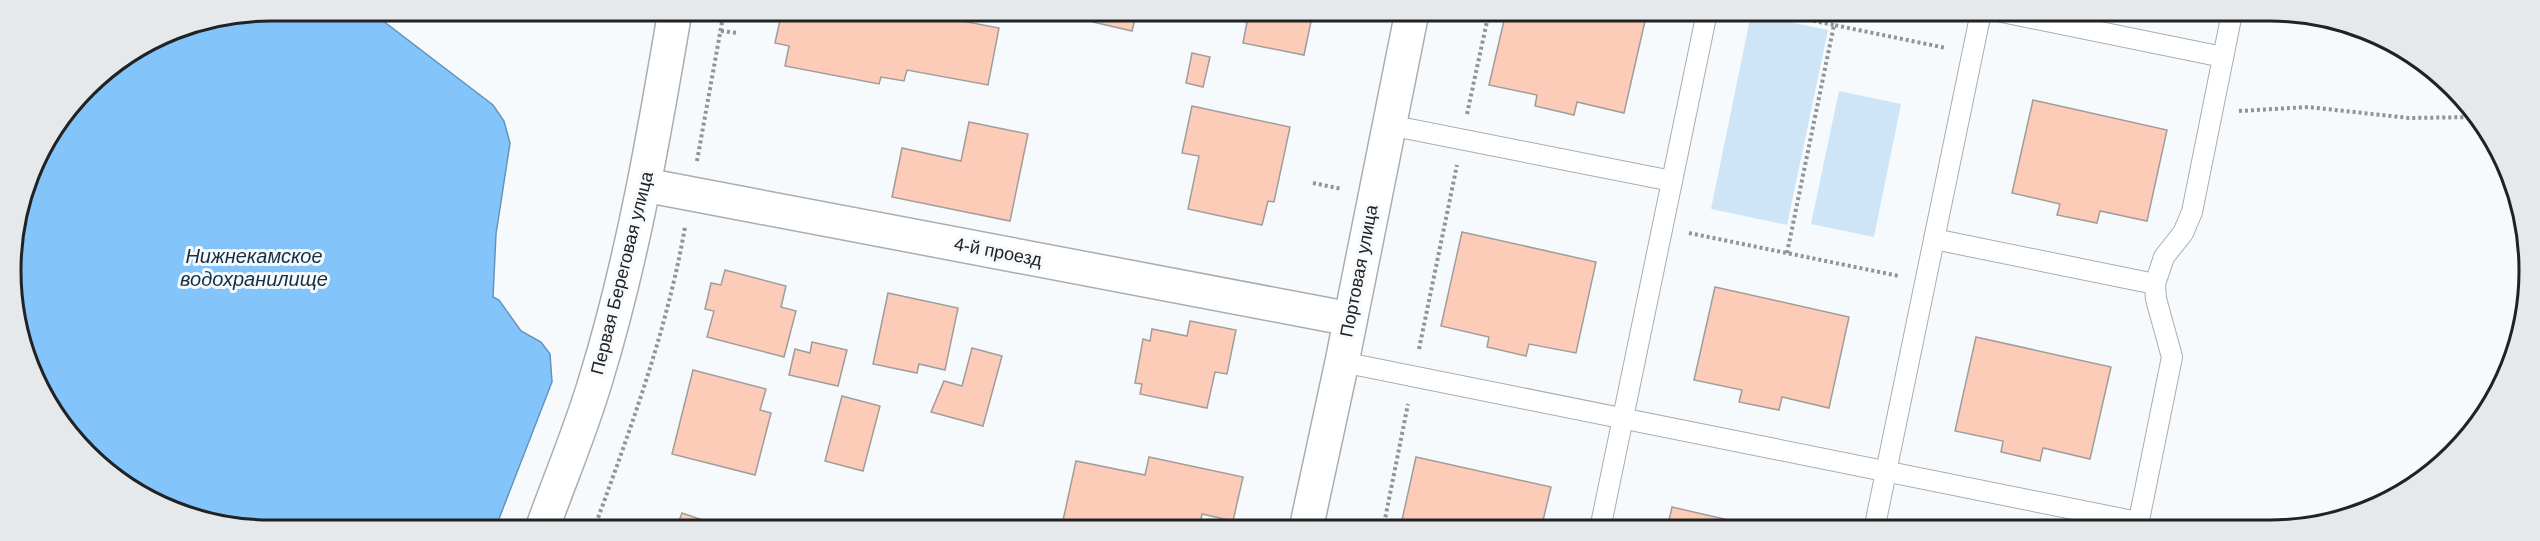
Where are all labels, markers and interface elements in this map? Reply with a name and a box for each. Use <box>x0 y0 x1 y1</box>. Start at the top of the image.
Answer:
street label: Первая Береговая улица <box>587 168 657 377</box>
street label: Портовая улица <box>1336 202 1382 339</box>
street label: 4-й проезд <box>953 234 1044 270</box>
water label: Нижнекамское водохранилище <box>180 245 328 290</box>

